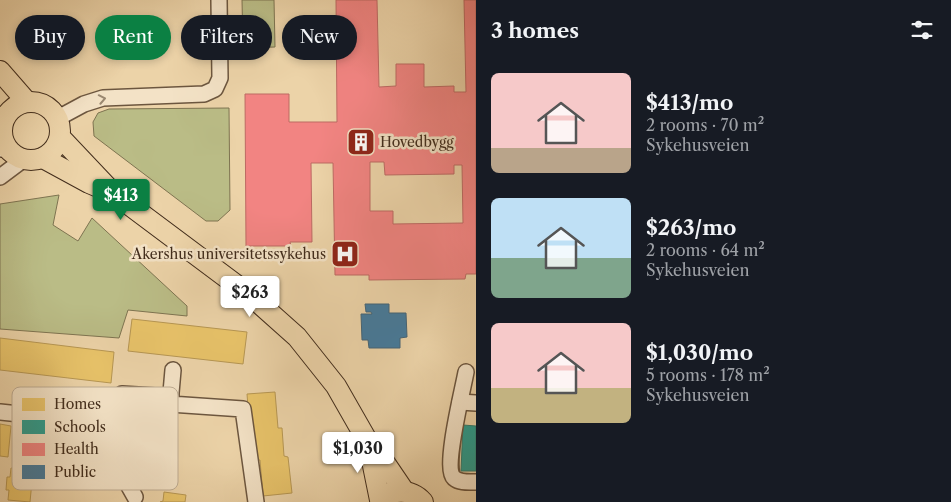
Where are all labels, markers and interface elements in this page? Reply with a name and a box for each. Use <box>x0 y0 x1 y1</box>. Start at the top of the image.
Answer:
chip: Buy <box>15 15 85 60</box>
chip: Rent <box>95 15 171 60</box>
chip: Filters <box>181 15 272 60</box>
chip: New <box>282 15 357 60</box>
icon: filters <box>908 16 936 44</box>
text: 3 homes <box>491 18 579 43</box>
text: $413/mo <box>646 90 733 115</box>
icon: home <box>531 93 591 153</box>
one-way arrow <box>97 94 106 104</box>
text: 2 rooms · 70 m² <box>646 115 764 135</box>
building icon: Hovedbygg <box>346 127 376 157</box>
place label: Hovedbygg <box>380 133 454 151</box>
text: Sykehusveien <box>646 135 750 155</box>
pin: $413 <box>91 178 151 221</box>
text: $413 <box>104 185 138 205</box>
text: $263/mo <box>646 215 736 240</box>
icon: home <box>531 218 591 278</box>
hospital icon: Akershus universitetssykehus <box>330 239 360 269</box>
text: 2 rooms · 64 m² <box>646 240 765 260</box>
place label: Akershus universitetssykehus <box>131 245 326 263</box>
text: Sykehusveien <box>646 260 750 280</box>
pin: $263 <box>220 276 280 318</box>
text: $263 <box>232 282 269 302</box>
text: $1,030/mo <box>646 340 753 365</box>
icon: home <box>531 343 591 403</box>
text: 5 rooms · 178 m² <box>646 365 770 385</box>
text: Sykehusveien <box>646 385 750 405</box>
legend <box>12 387 178 490</box>
text: Homes <box>54 395 101 413</box>
text: Schools <box>54 418 106 436</box>
pin: $1,030 <box>317 432 399 474</box>
text: $1,030 <box>333 438 383 458</box>
text: Health <box>54 440 99 458</box>
text: Public <box>54 463 96 481</box>

